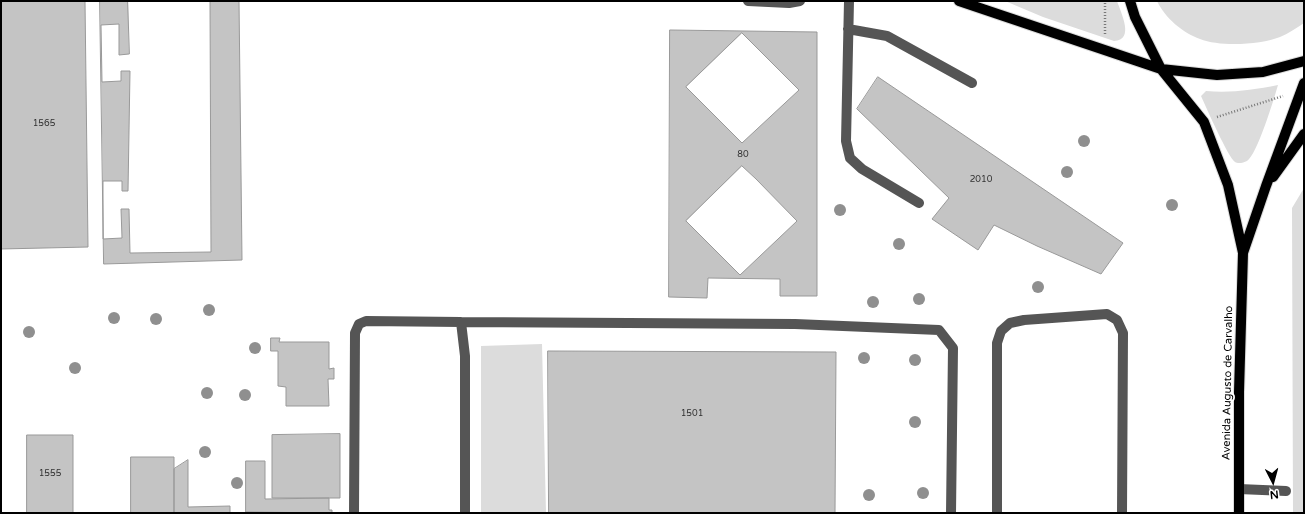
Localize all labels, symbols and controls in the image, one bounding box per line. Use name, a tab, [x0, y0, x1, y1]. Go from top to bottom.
house number: 1565	[33, 119, 55, 129]
house number: 80	[737, 150, 749, 160]
house number: 2010	[970, 175, 992, 185]
street label: Avenida Augusto de Carvalho	[1220, 306, 1236, 460]
house number: 1501	[681, 409, 703, 419]
north arrow	[1253, 462, 1293, 502]
house number: 1555	[39, 469, 61, 479]
text: N	[1269, 488, 1279, 501]

